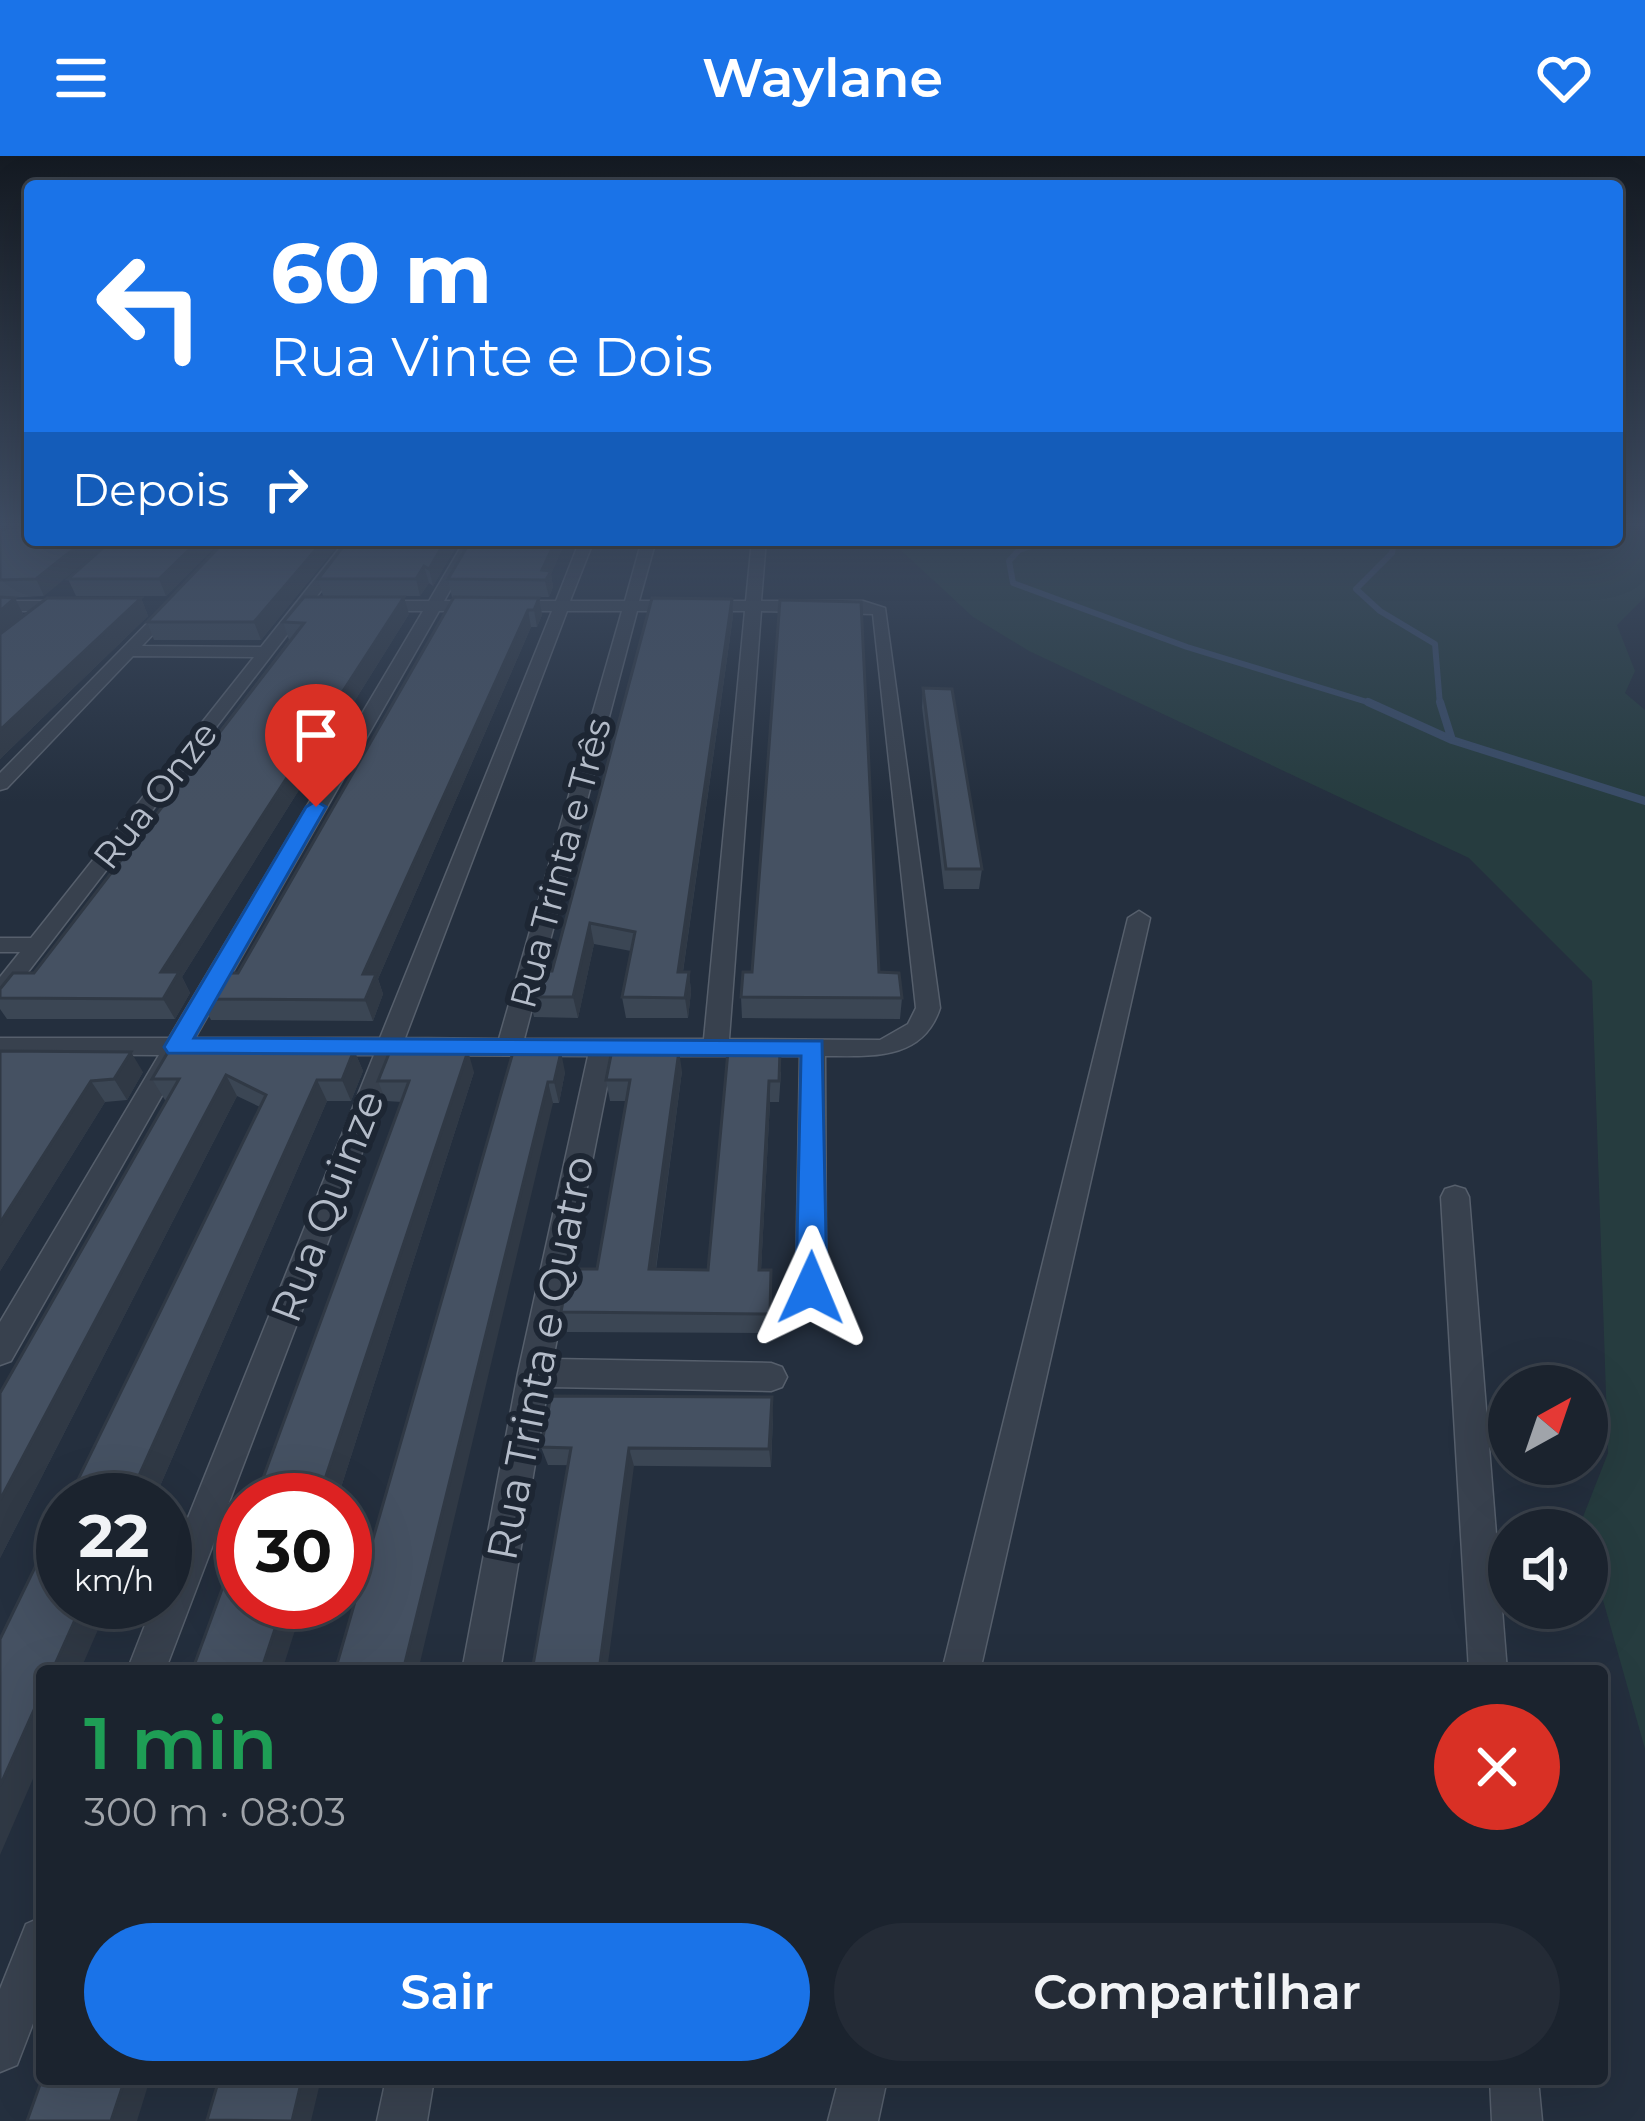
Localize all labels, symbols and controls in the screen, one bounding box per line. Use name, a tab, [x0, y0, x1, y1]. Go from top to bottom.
icon: menu	[48, 45, 114, 111]
text: Waylane	[702, 45, 943, 111]
icon: heart	[1531, 45, 1597, 111]
text: 60 m	[270, 222, 492, 324]
icon: left	[72, 228, 228, 384]
text: Rua Vinte e Dois	[270, 324, 713, 390]
icon: right	[253, 456, 319, 522]
text: Depois	[72, 462, 229, 517]
pin	[265, 684, 367, 807]
icon: arrive	[283, 702, 349, 768]
street label: Rua Onze	[84, 712, 226, 878]
street label: Rua Trinta e Três	[500, 713, 620, 1013]
street label: Rua Quinze	[259, 1083, 395, 1329]
street label: Rua Trinta e Quatro	[475, 1152, 605, 1564]
position arrow	[748, 1225, 874, 1351]
north arrow	[1488, 1365, 1608, 1485]
map controls	[1488, 1365, 1608, 1629]
speed limit sign: 30	[216, 1473, 372, 1629]
text: 22	[79, 1499, 149, 1572]
button: sound	[1488, 1509, 1608, 1629]
text: km/h	[74, 1562, 154, 1599]
text: 1 min	[84, 1699, 277, 1787]
button: close	[1434, 1704, 1560, 1830]
text: 300 m · 08:03	[84, 1788, 346, 1836]
button: Sair	[84, 1923, 810, 2061]
button: Compartilhar	[834, 1923, 1560, 2061]

